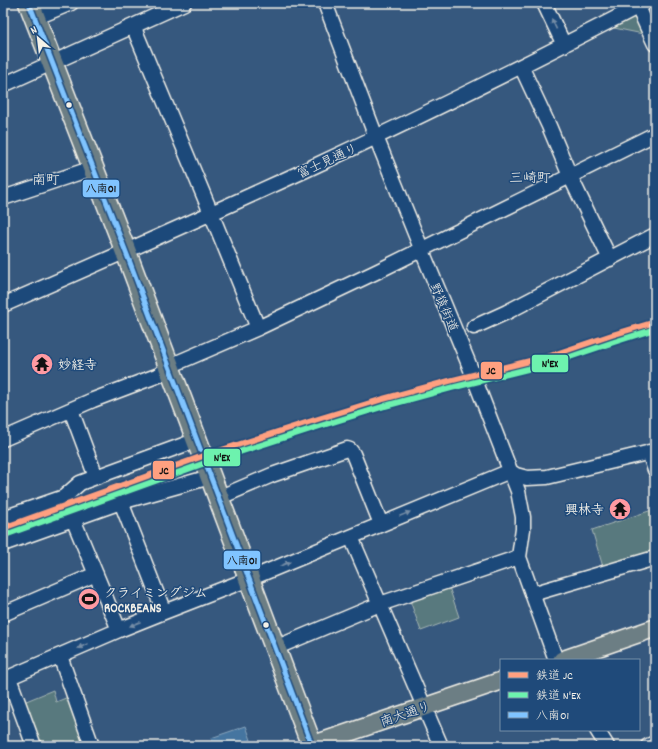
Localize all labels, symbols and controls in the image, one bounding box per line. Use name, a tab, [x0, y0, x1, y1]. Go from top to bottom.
north arrow	[18, 18, 58, 58]
one-way arrow	[551, 18, 557, 30]
text: N	[28, 22, 41, 39]
unlabelled marker	[64, 100, 74, 110]
street label: 富士見通り	[295, 140, 362, 185]
district label: 三崎町	[509, 169, 551, 189]
district label: 南町	[32, 171, 60, 191]
line badge: 八南01	[82, 179, 120, 198]
text: 八南01	[86, 182, 116, 198]
street label: 野猿街道	[424, 280, 462, 336]
temple icon: 妙経寺	[29, 351, 55, 377]
line badge: N'EX	[531, 354, 569, 373]
place label: 妙経寺	[58, 357, 97, 376]
text: N'EX	[542, 357, 558, 373]
line badge: JC	[480, 361, 503, 380]
text: JC	[486, 364, 496, 380]
line badge: N'EX	[203, 448, 241, 467]
text: N'EX	[214, 451, 230, 467]
line badge: JC	[152, 460, 175, 480]
text: JC	[159, 464, 169, 480]
temple icon: 興林寺	[607, 496, 633, 522]
place label: 興林寺	[565, 502, 604, 521]
one-way arrow	[400, 511, 412, 517]
line badge: 八南01	[223, 550, 261, 570]
text: 八南01	[227, 554, 257, 570]
one-way arrow	[280, 561, 291, 567]
place label: クライミングジム ROCKBEANS	[104, 585, 207, 619]
sports icon: クライミングジム ROCKBEANS	[76, 586, 102, 612]
unlabelled marker	[261, 620, 271, 630]
one-way arrow	[128, 621, 140, 627]
one-way arrow	[77, 643, 88, 649]
legend	[500, 659, 640, 731]
text: 鉄道 JC	[536, 668, 573, 685]
text: 鉄道 N'EX	[536, 688, 581, 705]
street label: 南大通り	[378, 698, 433, 733]
text: 八南01	[536, 708, 569, 725]

